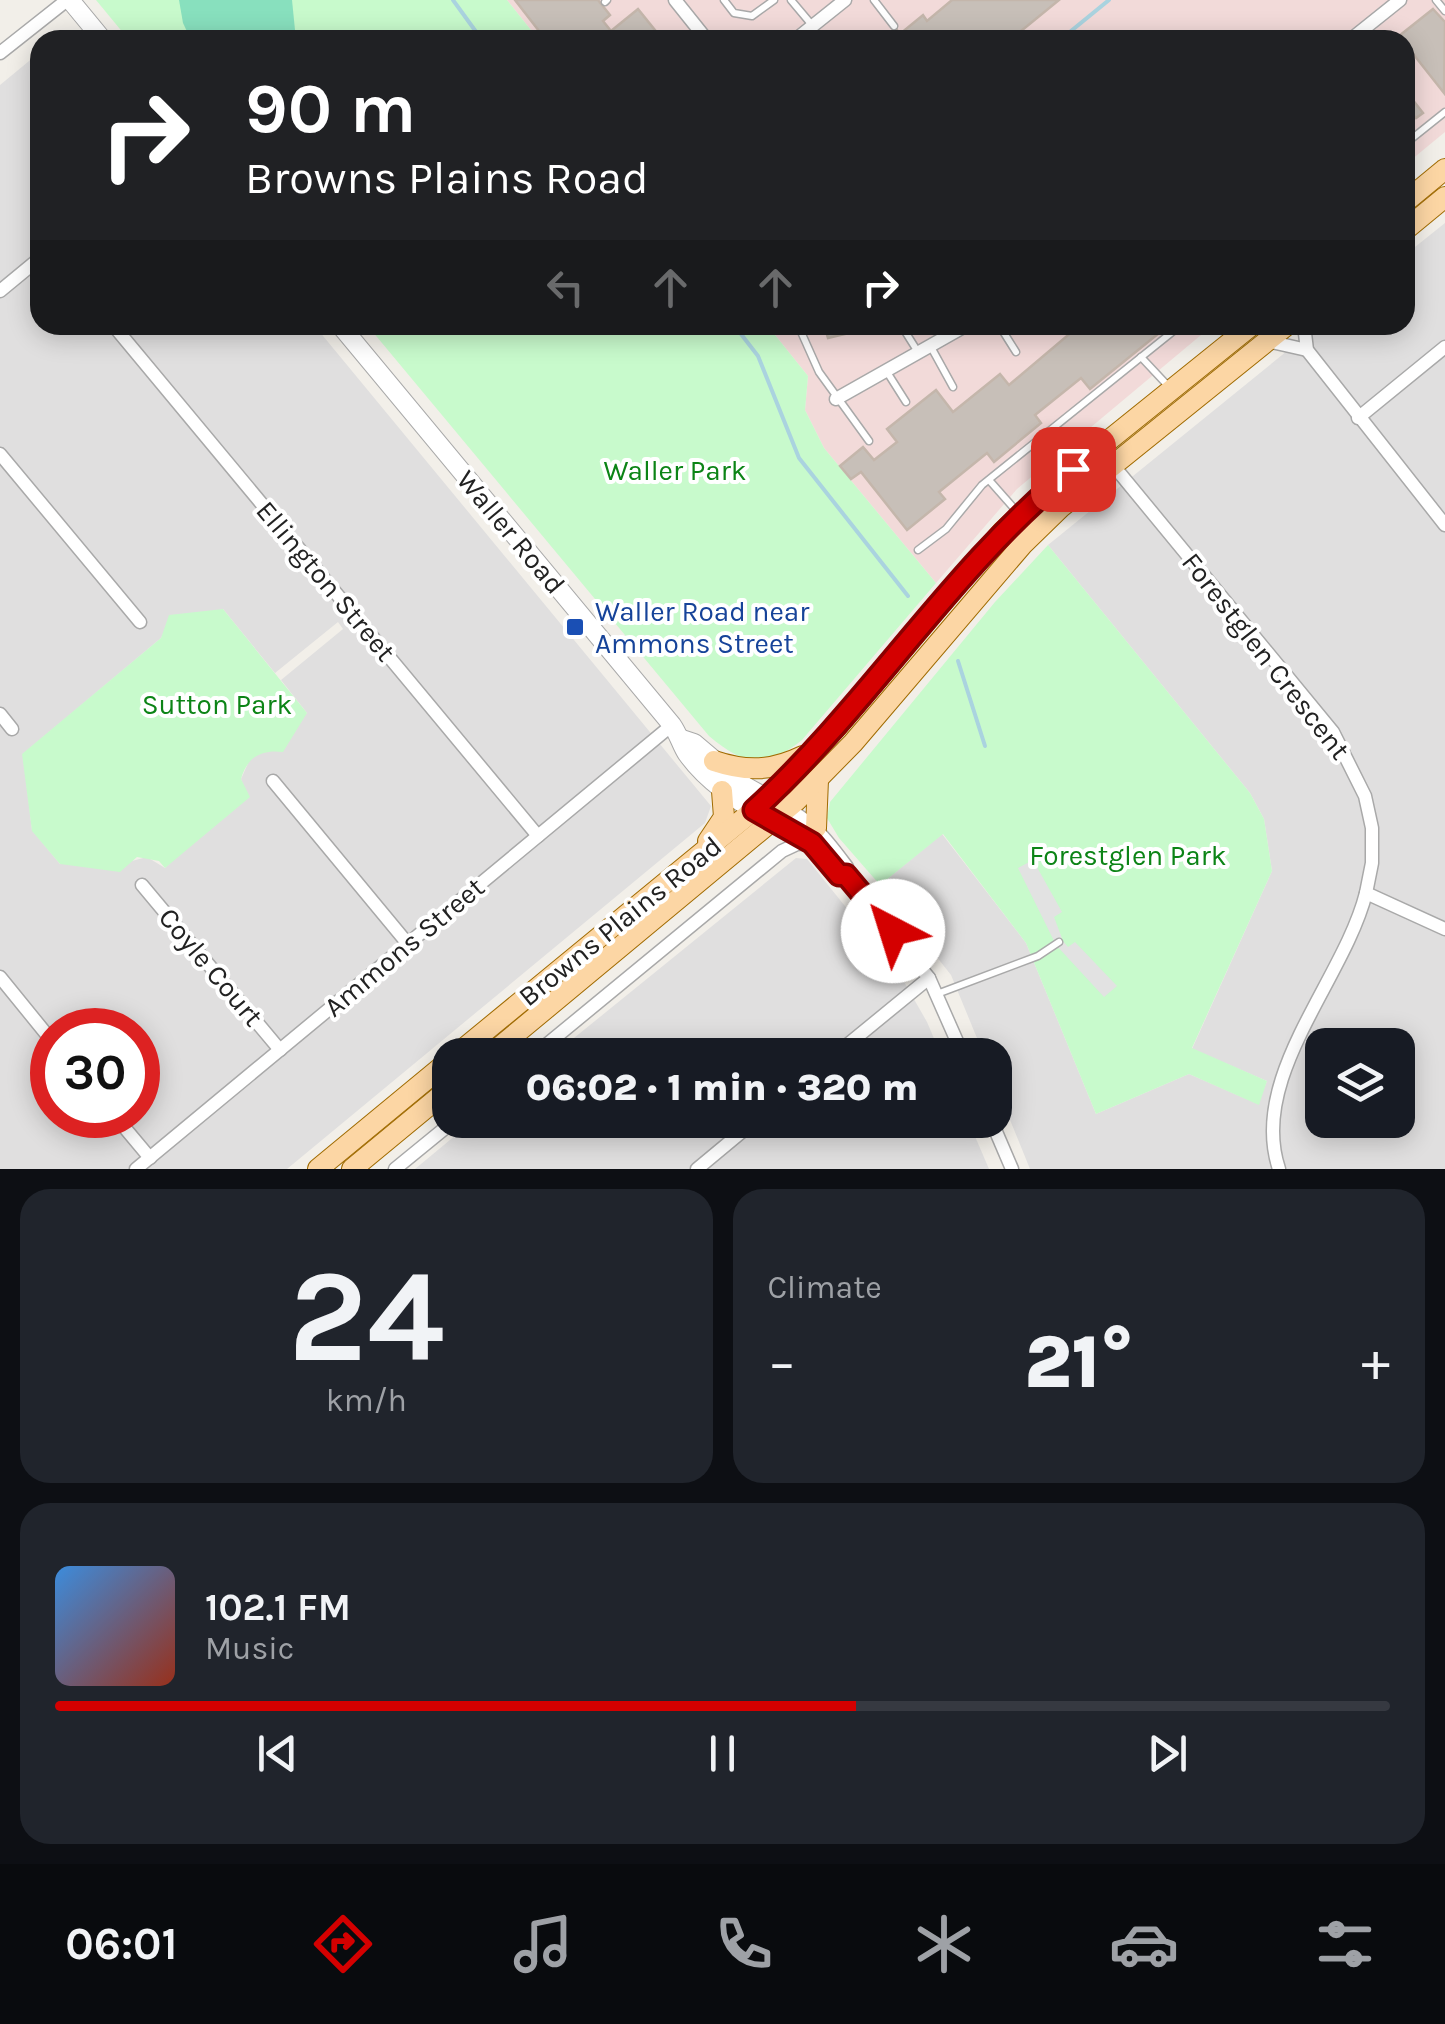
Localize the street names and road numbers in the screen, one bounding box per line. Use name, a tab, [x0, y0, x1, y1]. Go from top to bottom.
street label: Waller Road	[450, 464, 572, 600]
street label: Ellington Street	[249, 494, 403, 668]
street label: Forestglen Crescent	[1175, 546, 1357, 766]
street label: Browns Plains Road	[512, 829, 728, 1013]
street label: Ammons Street	[317, 870, 491, 1024]
street label: Coyle Court	[152, 901, 270, 1033]

